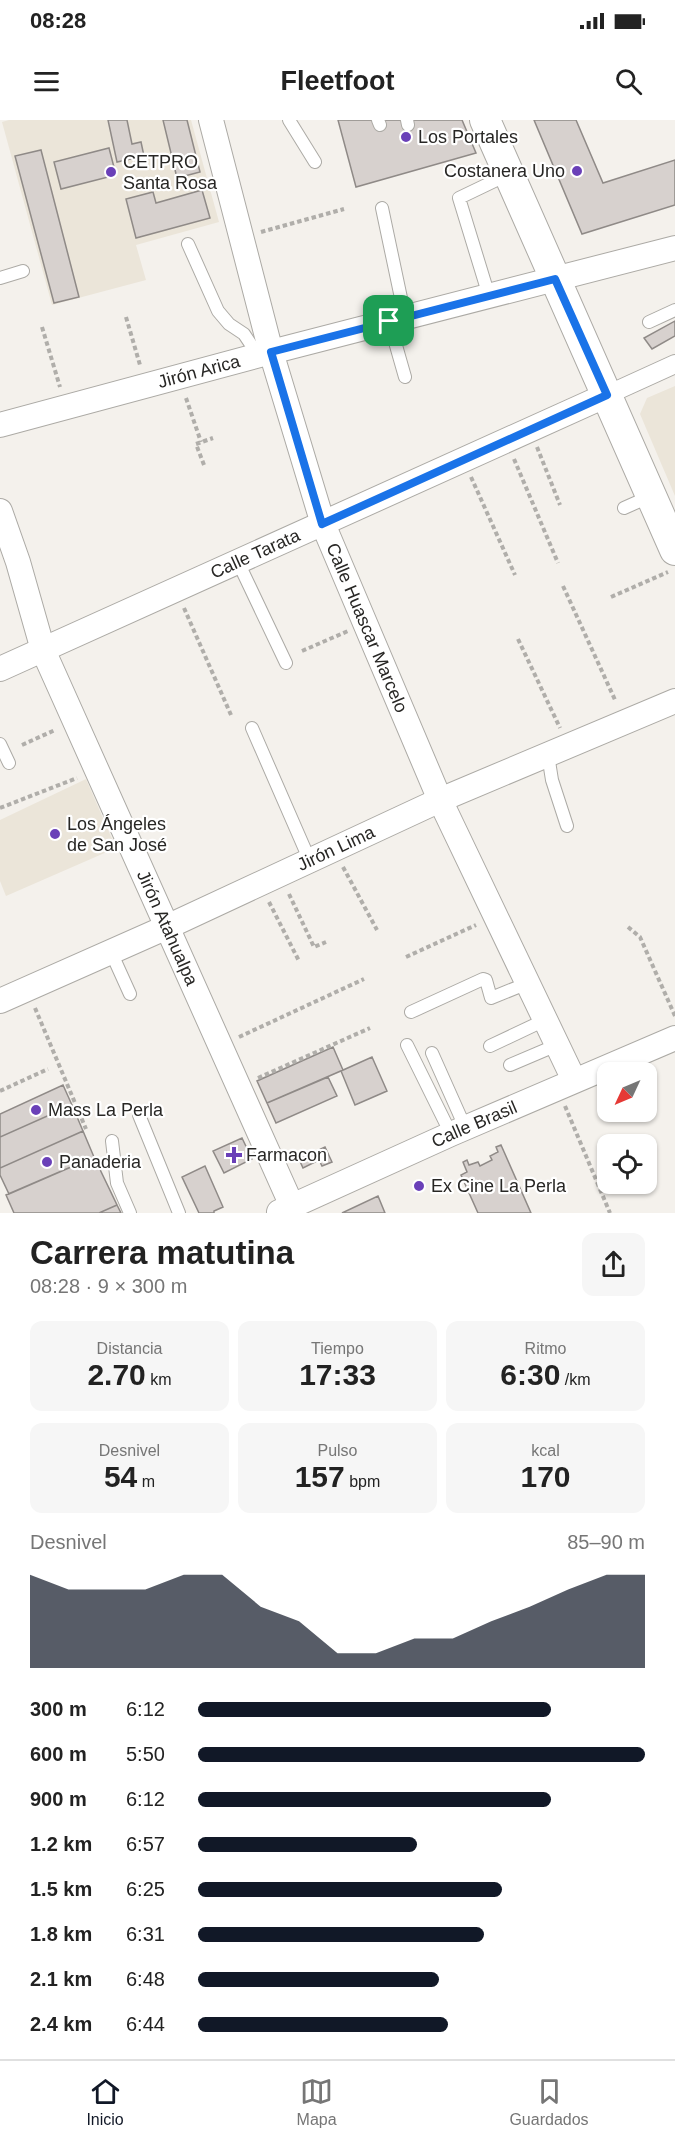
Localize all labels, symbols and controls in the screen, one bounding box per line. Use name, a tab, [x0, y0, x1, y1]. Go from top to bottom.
text: 08:28	[30, 8, 86, 33]
icon: menu	[30, 65, 63, 98]
icon: search	[612, 65, 645, 98]
text: Fleetfoot	[281, 66, 395, 96]
place label: Los Portales	[418, 127, 518, 147]
marker: Los Portales	[399, 130, 413, 144]
place label: CETPRO Santa Rosa	[123, 152, 218, 193]
place label: Costanera Uno	[444, 161, 565, 181]
marker: Costanera Uno	[570, 164, 584, 178]
marker: CETPRO Santa Rosa	[104, 165, 118, 179]
pin	[363, 295, 414, 346]
icon: arrive	[372, 304, 405, 337]
street label: Jirón Arica	[156, 351, 243, 392]
street label: Calle Tarata	[207, 525, 304, 583]
street label: Calle Huascar Marcelo	[322, 540, 412, 715]
place label: Los Ángeles de San José	[67, 814, 167, 855]
street label: Jirón Lima	[294, 821, 379, 875]
marker: Los Ángeles de San José	[48, 827, 62, 841]
street label: Jirón Atahualpa	[133, 867, 202, 989]
north arrow	[597, 1062, 657, 1122]
map controls	[597, 1062, 657, 1194]
street label: Calle Brasil	[428, 1097, 520, 1152]
place label: Mass La Perla	[48, 1100, 164, 1120]
marker: Mass La Perla	[29, 1103, 43, 1117]
button: locate	[597, 1134, 657, 1194]
place label: Farmacon	[246, 1145, 327, 1165]
marker: Farmacon	[227, 1148, 241, 1162]
place label: Panaderia	[59, 1152, 142, 1172]
marker: Panaderia	[40, 1155, 54, 1169]
place label: Ex Cine La Perla	[431, 1176, 567, 1196]
marker: Ex Cine La Perla	[412, 1179, 426, 1193]
button: share	[582, 1233, 645, 1296]
text: Carrera matutina	[30, 1234, 294, 1271]
text: 08:28 · 9 × 300 m	[30, 1275, 187, 1297]
text: Distancia	[97, 1340, 162, 1357]
text: Tiempo	[311, 1340, 364, 1357]
text: Ritmo	[525, 1340, 566, 1357]
text: 2.70	[87, 1358, 146, 1391]
text: 17:33	[299, 1358, 376, 1391]
text: 6:30	[500, 1358, 560, 1391]
text: km	[146, 1371, 172, 1388]
text: /km	[560, 1371, 591, 1388]
text: Desnivel	[99, 1442, 160, 1459]
text: Pulso	[317, 1442, 358, 1459]
text: kcal	[531, 1442, 560, 1459]
text: 54	[104, 1460, 137, 1493]
text: 157	[295, 1460, 345, 1493]
text: 170	[520, 1460, 571, 1493]
text: m	[137, 1473, 155, 1490]
text: bpm	[345, 1473, 380, 1490]
text: Desnivel	[30, 1531, 107, 1553]
text: 85–90 m	[567, 1531, 645, 1553]
text: 300 m	[30, 1698, 87, 1720]
text: 6:12	[126, 1698, 165, 1720]
text: 600 m	[30, 1743, 87, 1765]
text: 5:50	[126, 1743, 165, 1765]
text: 900 m	[30, 1788, 87, 1810]
text: 6:12	[126, 1788, 165, 1810]
text: 1.2 km	[30, 1833, 92, 1855]
text: 6:57	[126, 1833, 165, 1855]
text: 1.5 km	[30, 1878, 92, 1900]
text: 6:25	[126, 1878, 165, 1900]
text: 1.8 km	[30, 1923, 92, 1945]
text: 6:31	[126, 1923, 165, 1945]
text: 2.1 km	[30, 1968, 92, 1990]
text: 6:48	[126, 1968, 165, 1990]
text: 2.4 km	[30, 2013, 92, 2035]
text: 6:44	[126, 2013, 165, 2035]
tab: Inicio	[86, 2075, 124, 2129]
tab: Mapa	[297, 2075, 337, 2129]
tab: Guardados	[509, 2075, 589, 2129]

